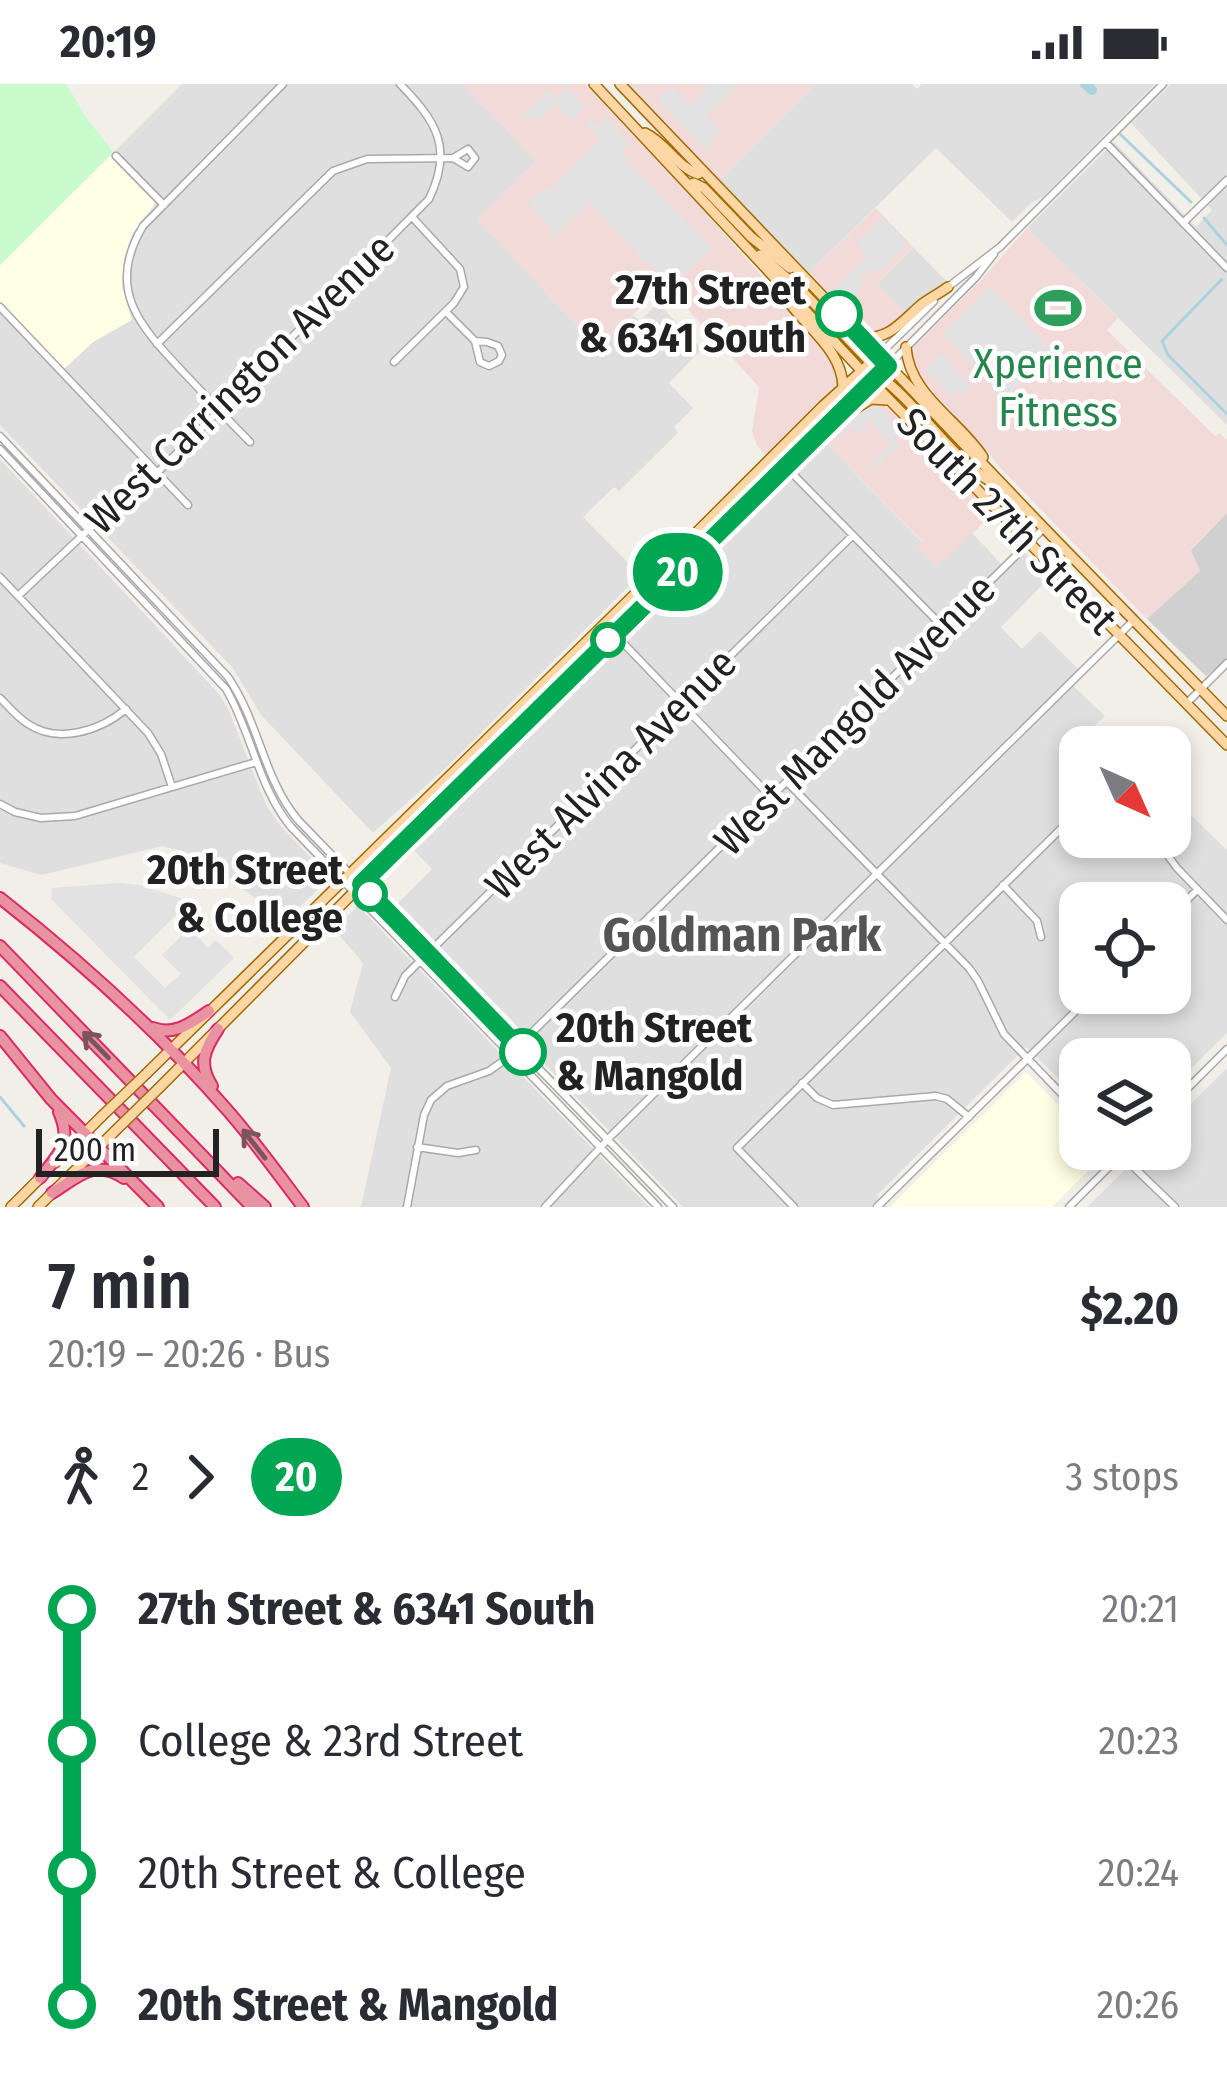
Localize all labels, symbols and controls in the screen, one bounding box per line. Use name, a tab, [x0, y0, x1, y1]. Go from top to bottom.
text: 20:19	[60, 15, 156, 69]
street label: West Carrington Avenue	[75, 224, 405, 544]
place label: 27th Street & 6341 South	[579, 265, 807, 363]
sports icon: Xperience Fitness	[1033, 283, 1083, 333]
marker: 27th Street & 6341 South	[817, 292, 861, 336]
place label: Xperience Fitness	[973, 339, 1143, 437]
street label: South 27th Street	[887, 398, 1128, 645]
line badge: 20	[624, 533, 732, 611]
text: 20	[657, 547, 699, 597]
street label: West Mangold Avenue	[704, 564, 1006, 866]
unlabelled marker	[592, 624, 624, 656]
street label: West Alvina Avenue	[475, 638, 747, 910]
north arrow	[1059, 726, 1191, 858]
map controls	[1059, 726, 1191, 1170]
place label: 20th Street & College	[146, 845, 344, 943]
marker: 20th Street & College	[354, 878, 386, 910]
button: locate	[1059, 882, 1191, 1014]
district label: Goldman Park	[603, 906, 882, 964]
place label: 20th Street & Mangold	[555, 1003, 753, 1101]
marker: 20th Street & Mangold	[501, 1030, 545, 1074]
one-way arrow	[82, 1031, 110, 1060]
button: layers	[1059, 1038, 1191, 1170]
scale bar	[36, 1123, 219, 1176]
one-way arrow	[241, 1128, 268, 1160]
text: 200 m	[54, 1130, 136, 1170]
text: 7 min	[48, 1246, 192, 1325]
text: $2.20	[1080, 1282, 1179, 1336]
text: 20:19 – 20:26 · Bus	[48, 1331, 330, 1377]
icon: walk	[48, 1444, 114, 1510]
icon: forward	[167, 1444, 233, 1510]
text: 20	[275, 1452, 318, 1502]
text: 2	[132, 1454, 149, 1500]
text: 3 stops	[1066, 1454, 1179, 1500]
text: 27th Street & 6341 South	[138, 1582, 595, 1636]
text: 20:21	[1102, 1586, 1179, 1632]
text: College & 23rd Street	[138, 1714, 523, 1768]
text: 20:23	[1099, 1718, 1179, 1764]
text: 20th Street & College	[138, 1846, 526, 1900]
text: 20:24	[1098, 1850, 1179, 1896]
text: 20th Street & Mangold	[138, 1978, 558, 2032]
text: 20:26	[1097, 1982, 1179, 2028]

